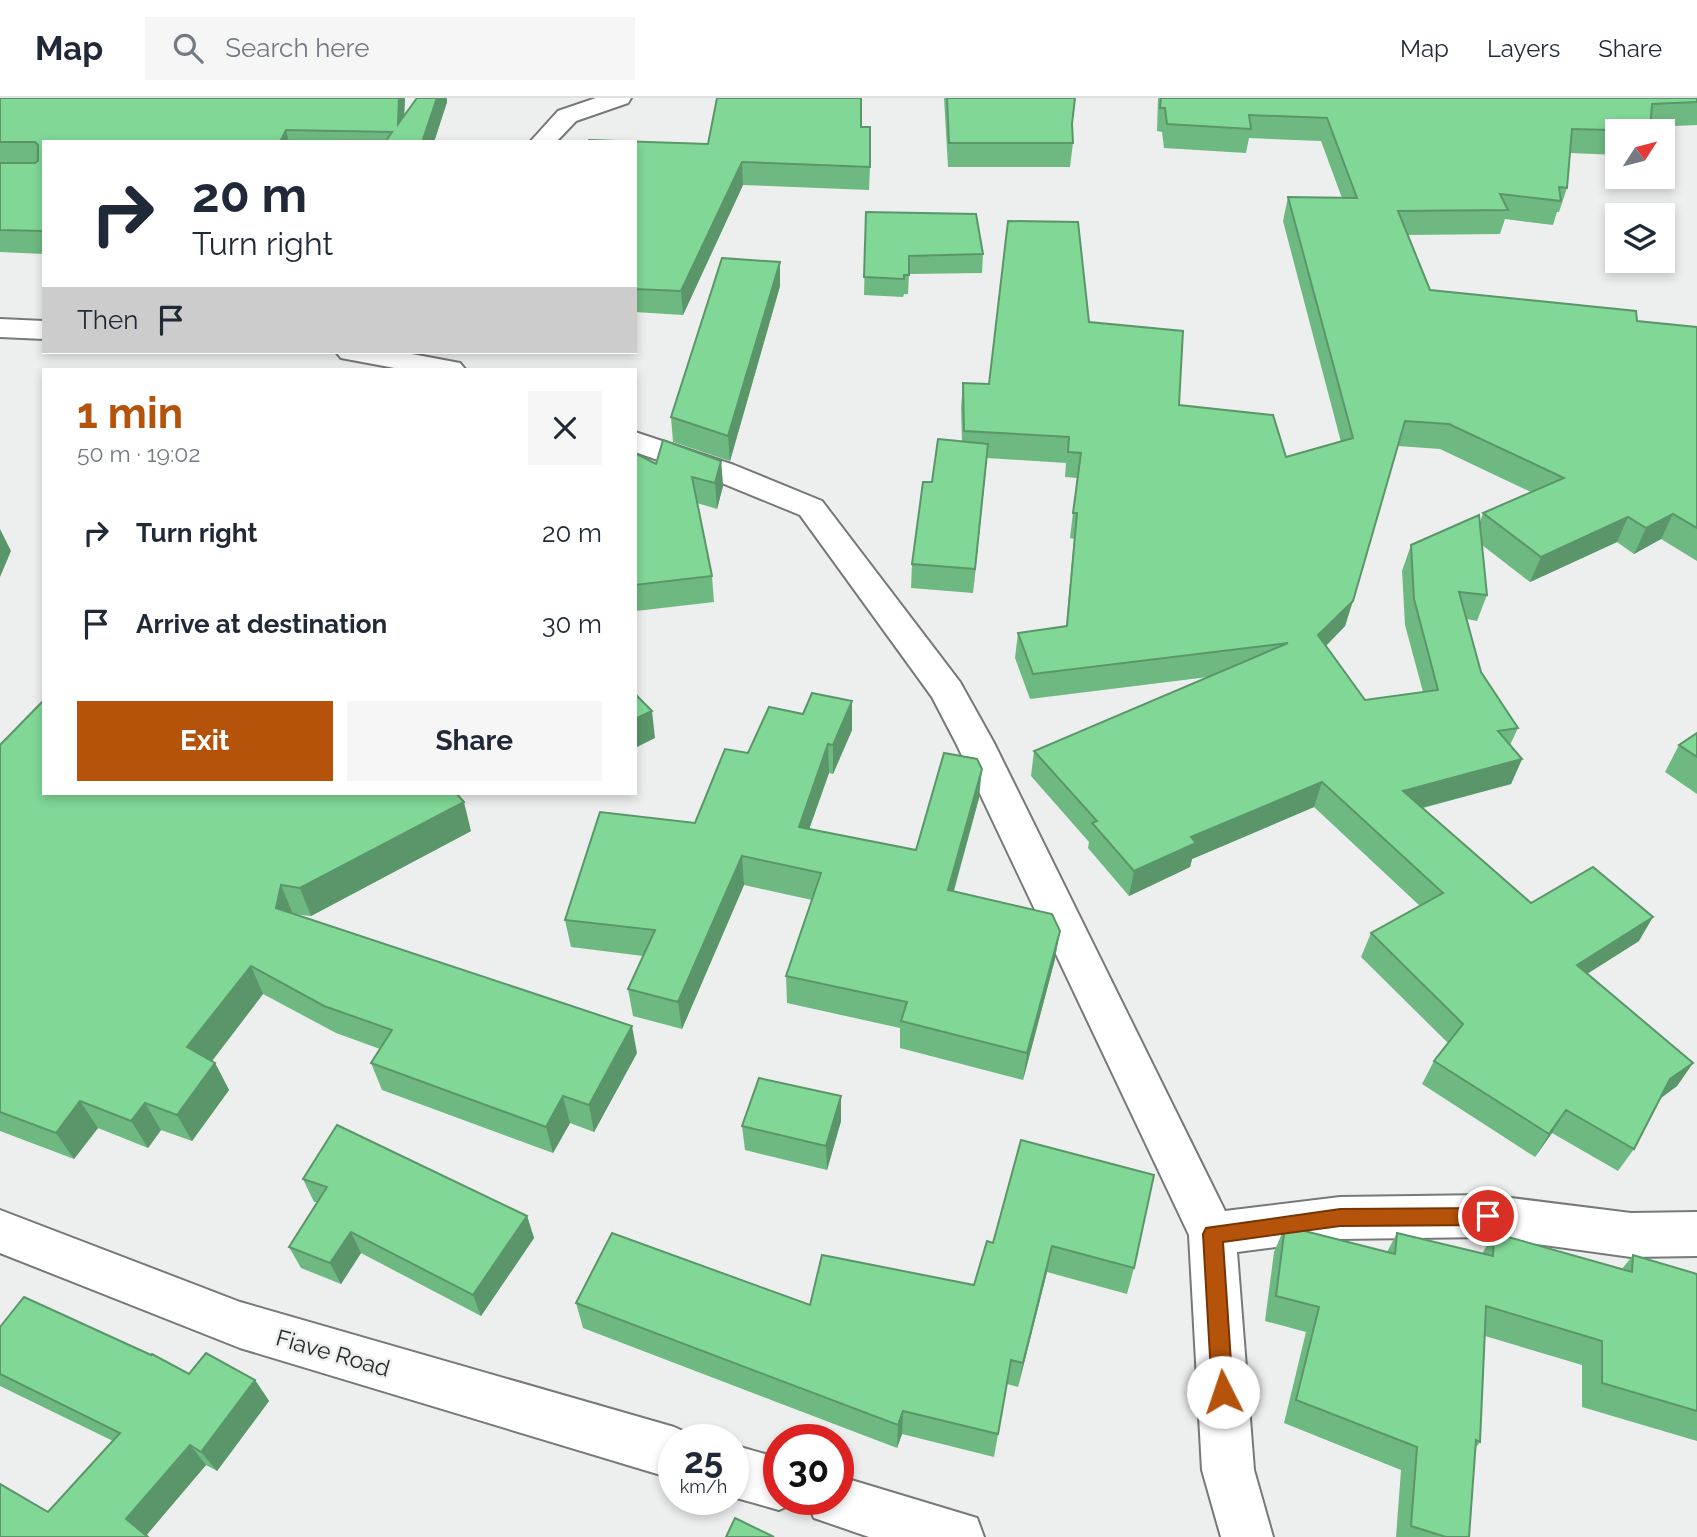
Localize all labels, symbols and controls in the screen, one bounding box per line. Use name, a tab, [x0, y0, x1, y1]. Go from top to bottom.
search box	[145, 17, 635, 80]
text: Map	[35, 29, 103, 68]
icon: search	[169, 29, 207, 67]
text: Search here	[225, 33, 370, 63]
text: Map	[1400, 34, 1449, 63]
text: Layers	[1487, 34, 1560, 63]
text: Share	[1598, 34, 1662, 63]
north arrow	[1605, 119, 1675, 189]
map controls	[1605, 119, 1675, 273]
text: 20 m	[192, 166, 307, 223]
icon: right	[77, 168, 168, 259]
button: layers	[1605, 203, 1675, 273]
text: Turn right	[192, 225, 333, 262]
icon: arrive	[152, 301, 190, 339]
text: Then	[77, 305, 138, 335]
text: 1 min	[77, 389, 183, 438]
button: close	[528, 391, 602, 465]
text: 50 m · 19:02	[77, 440, 200, 467]
icon: right	[77, 514, 115, 552]
text: Turn right	[136, 518, 257, 548]
text: 20 m	[542, 518, 602, 548]
icon: arrive	[77, 605, 115, 643]
text: Arrive at destination	[136, 609, 387, 639]
text: 30 m	[542, 609, 602, 639]
button: Exit	[77, 701, 333, 781]
button: Share	[347, 701, 602, 781]
pin	[1458, 1186, 1518, 1246]
icon: arrive	[1469, 1197, 1507, 1235]
street label: Fiave Road	[273, 1323, 393, 1382]
position arrow	[1186, 1355, 1260, 1429]
speed limit sign: 30	[763, 1424, 854, 1515]
text: 25	[684, 1440, 723, 1481]
text: km/h	[680, 1476, 727, 1497]

